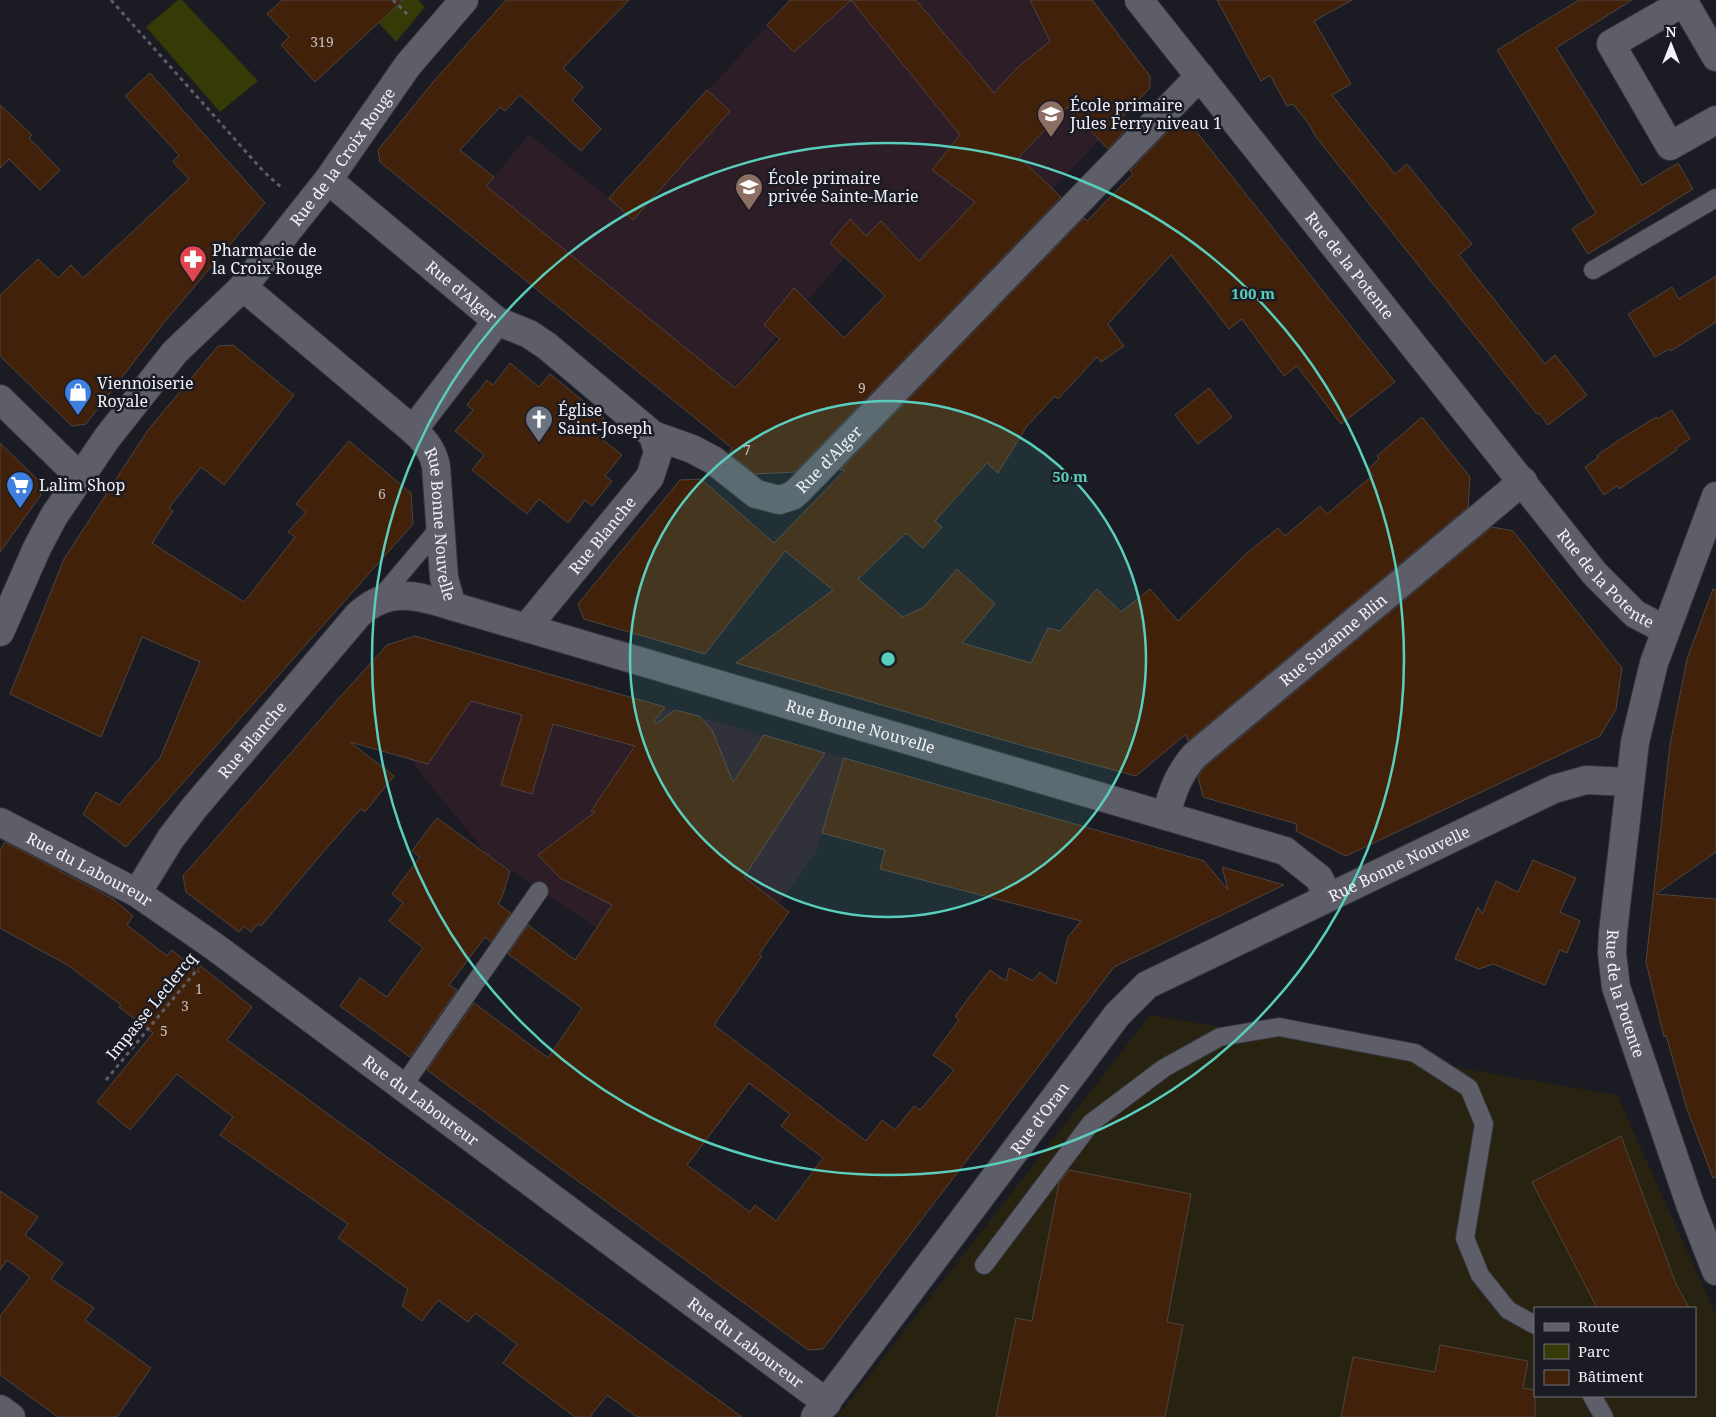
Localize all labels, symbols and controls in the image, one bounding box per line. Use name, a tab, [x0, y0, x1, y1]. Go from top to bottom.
north arrow	[1646, 20, 1696, 70]
text: N	[1665, 22, 1677, 41]
house number: 319	[310, 32, 334, 51]
street label: Rue de la Croix Rouge	[285, 83, 400, 231]
place label: École primaire Jules Ferry niveau 1	[1069, 94, 1222, 134]
school or university icon: École primaire Jules Ferry niveau 1	[1036, 99, 1066, 138]
place label: École primaire privée Sainte-Marie	[768, 167, 919, 207]
school or university icon: École primaire privée Sainte-Marie	[734, 172, 764, 211]
street label: Rue de la Potente	[1300, 207, 1399, 324]
place label: Pharmacie de la Croix Rouge	[212, 239, 322, 279]
pharmacy icon: Pharmacie de la Croix Rouge	[178, 244, 208, 283]
street label: Rue d'Alger	[421, 255, 502, 328]
text: 100 m	[1231, 283, 1275, 303]
place label: Viennoiserie Royale	[97, 372, 193, 412]
shop icon: Viennoiserie Royale	[63, 377, 93, 416]
house number: 9	[858, 378, 866, 397]
place label: Église Saint-Joseph	[558, 399, 652, 439]
church icon: Église Saint-Joseph	[524, 404, 554, 443]
street label: Rue d'Alger	[791, 420, 867, 498]
house number: 7	[743, 440, 751, 459]
street label: Rue Bonne Nouvelle	[420, 444, 461, 603]
text: 50 m	[1052, 466, 1088, 486]
supermarket icon: Lalim Shop	[5, 470, 35, 509]
place label: Lalim Shop	[39, 474, 125, 496]
house number: 6	[378, 484, 386, 503]
street label: Rue Blanche	[564, 492, 641, 579]
street label: Rue de la Potente	[1552, 524, 1658, 633]
street label: Rue Suzanne Blin	[1275, 588, 1391, 691]
centre of rings	[879, 650, 897, 668]
street label: Rue Bonne Nouvelle	[783, 694, 938, 759]
street label: Rue Blanche	[213, 697, 291, 783]
street label: Rue Bonne Nouvelle	[1325, 820, 1473, 907]
street label: Rue du Laboureur	[23, 827, 157, 912]
street label: Rue de la Potente	[1601, 929, 1650, 1061]
street label: Impasse Leclercq	[101, 948, 201, 1064]
house number: 1	[195, 979, 203, 998]
house number: 3	[181, 996, 189, 1015]
house number: 5	[160, 1021, 168, 1040]
street label: Rue du Laboureur	[358, 1050, 484, 1151]
street label: Rue d'Oran	[1005, 1077, 1074, 1159]
street label: Rue du Laboureur	[683, 1292, 809, 1393]
legend	[1534, 1307, 1696, 1397]
text: Route	[1578, 1316, 1619, 1336]
text: Parc	[1578, 1341, 1610, 1361]
text: Bâtiment	[1578, 1366, 1644, 1386]

